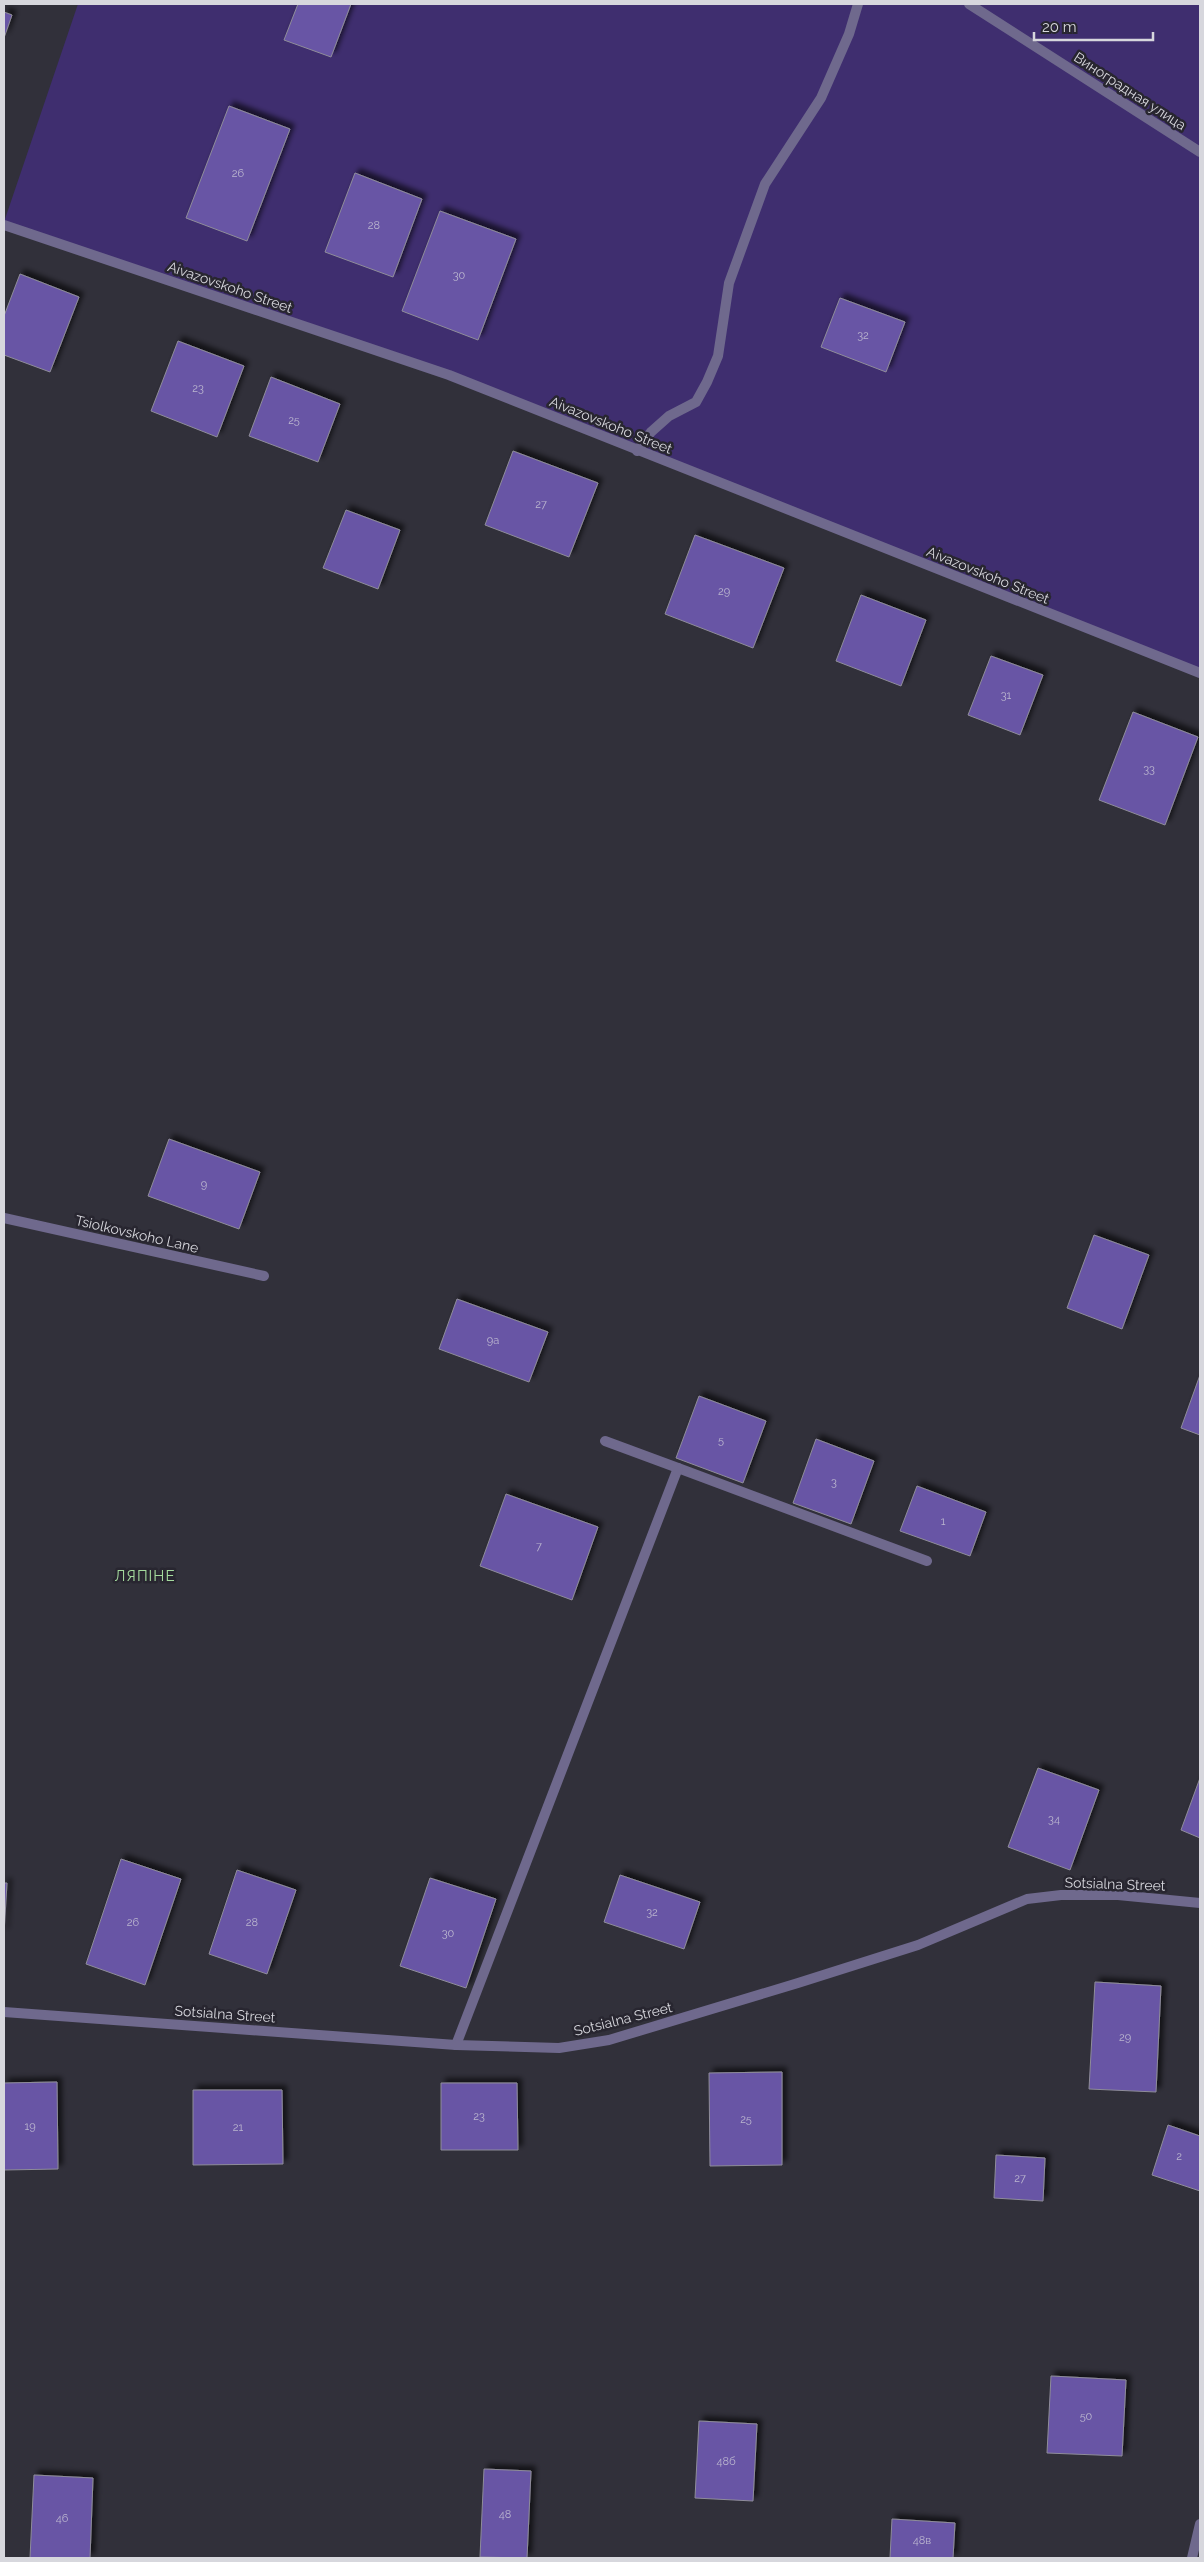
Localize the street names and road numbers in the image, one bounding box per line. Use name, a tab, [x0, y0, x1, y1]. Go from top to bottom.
street label: Виноградная улица	[1071, 49, 1189, 133]
street label: Aivazovskoho Street	[166, 258, 295, 316]
street label: Aivazovskoho Street	[547, 393, 675, 457]
street label: Aivazovskoho Street	[924, 543, 1052, 607]
street label: Tsiolkovskoho Lane	[74, 1212, 200, 1256]
street label: Sotsialna Street	[1064, 1874, 1166, 1894]
street label: Sotsialna Street	[572, 1999, 674, 2039]
street label: Sotsialna Street	[174, 2003, 276, 2026]

